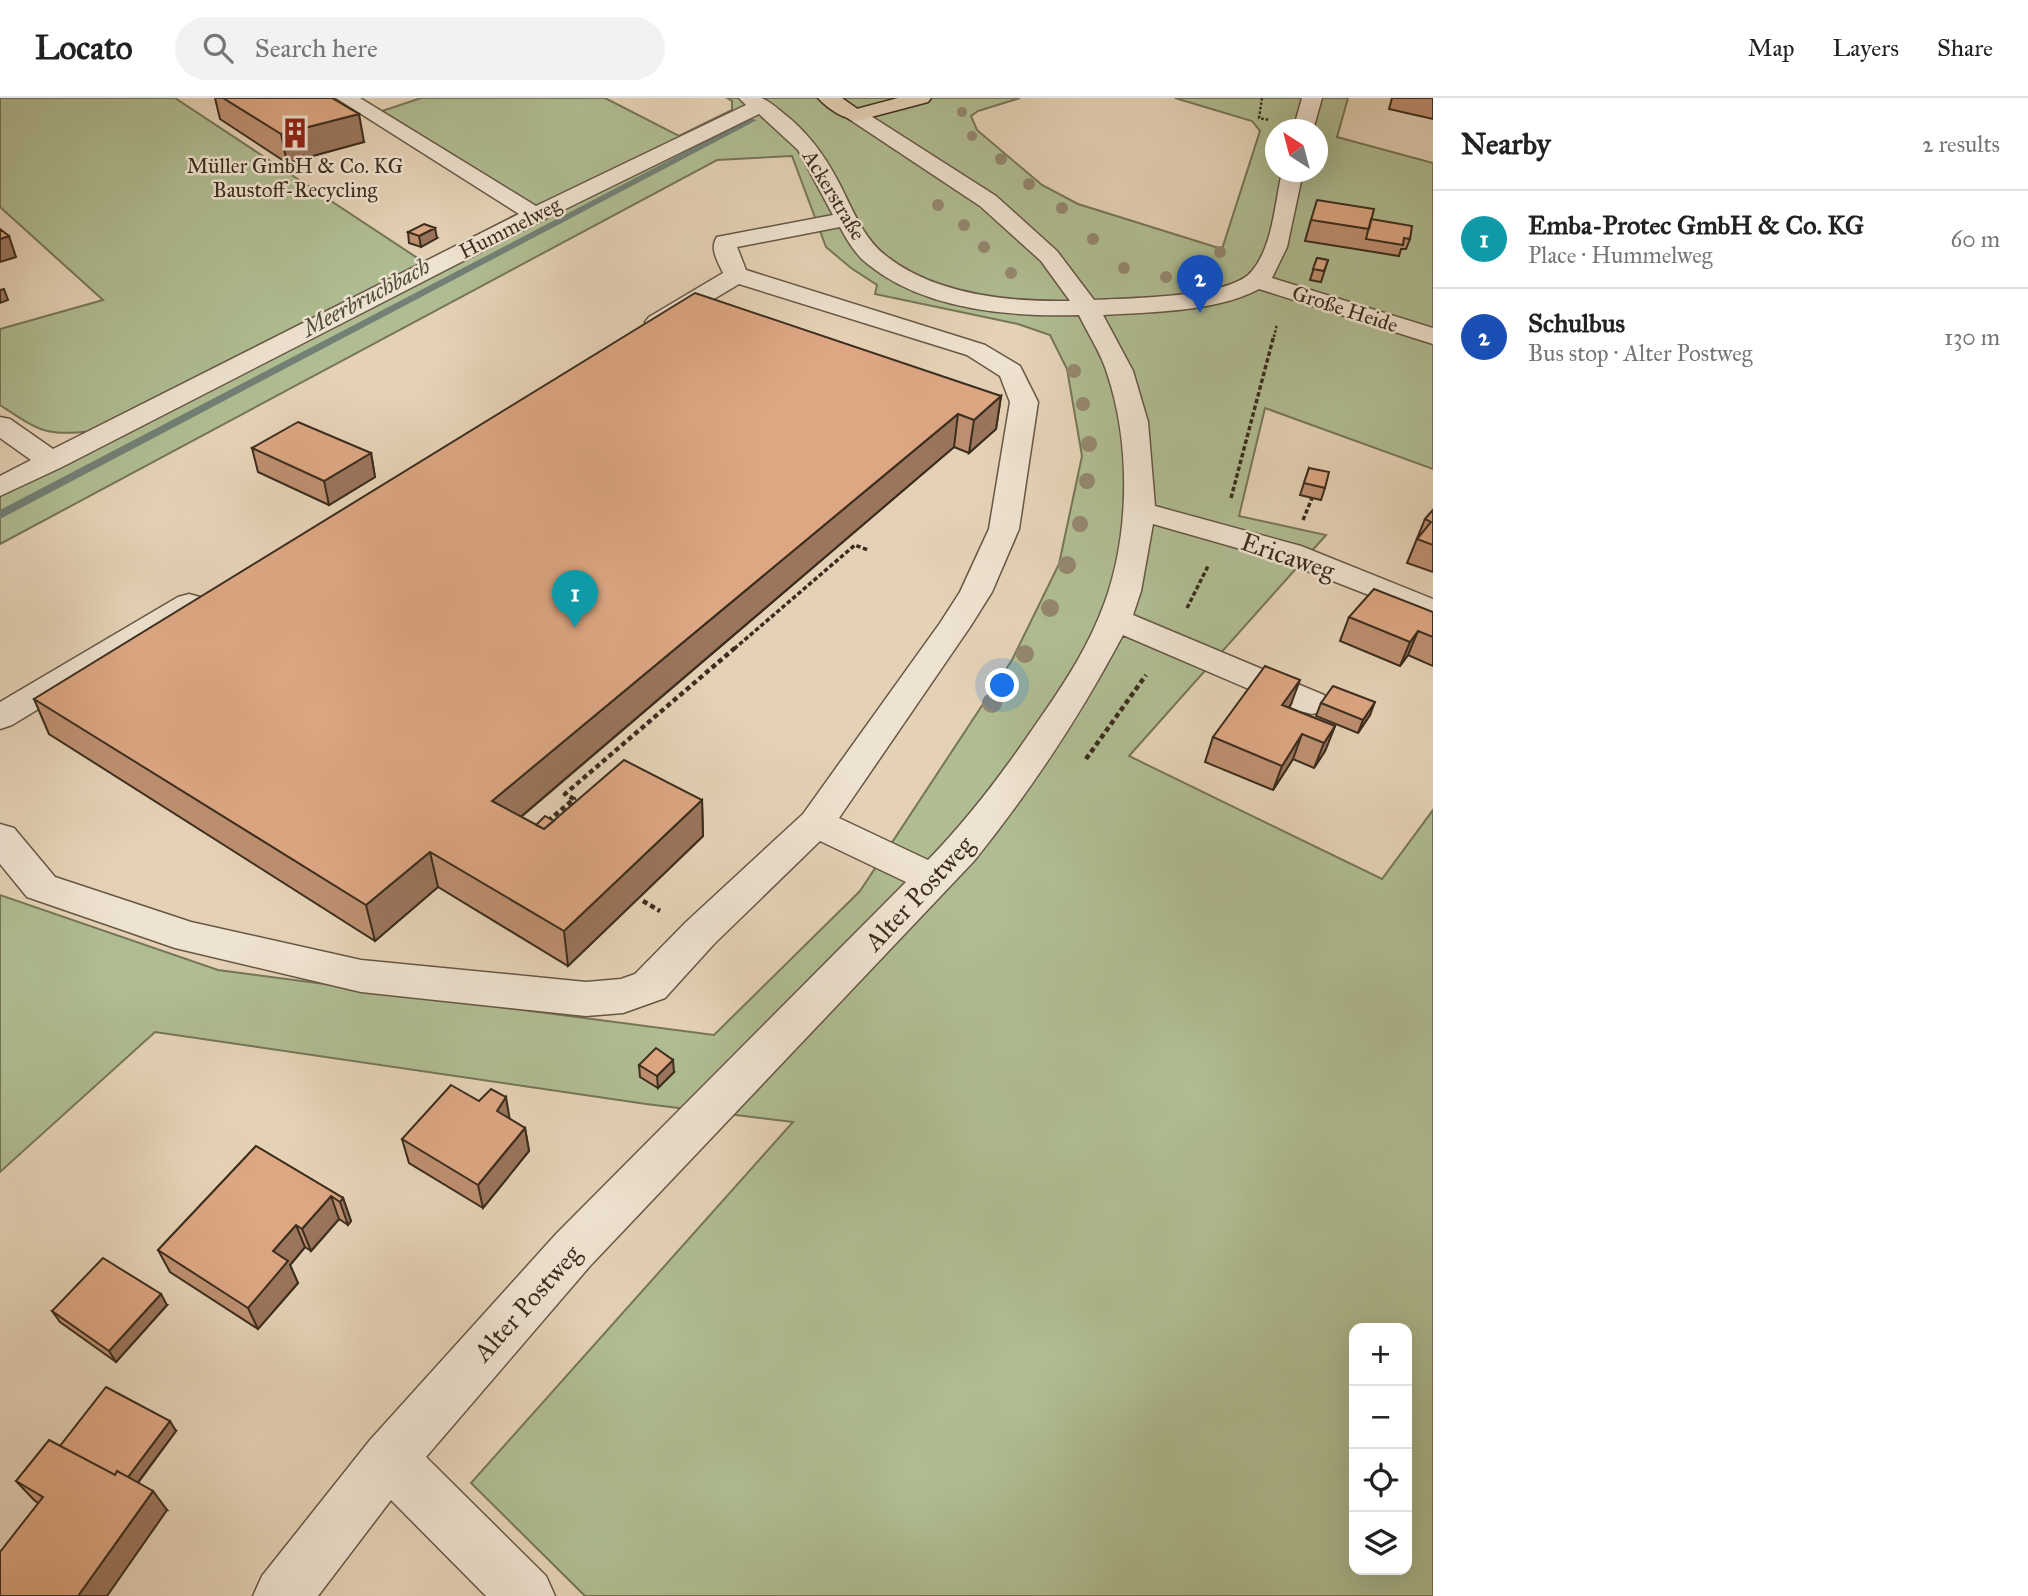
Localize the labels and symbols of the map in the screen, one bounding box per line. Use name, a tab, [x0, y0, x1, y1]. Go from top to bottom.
building icon: Müller GmbH & Co. KG Baustoff-Recycling	[278, 116, 312, 150]
north arrow	[1265, 119, 1328, 182]
street label: Ackerstraße	[796, 144, 871, 245]
place label: Müller GmbH & Co. KG Baustoff-Recycling	[187, 153, 403, 203]
street label: Hummelweg	[455, 191, 565, 265]
water label: Meerbruchbach	[296, 252, 435, 343]
pin: 2	[1177, 255, 1223, 313]
street label: Große Heide	[1289, 280, 1401, 338]
street label: Ericaweg	[1237, 525, 1340, 587]
pin: 1	[552, 570, 598, 628]
your location	[985, 668, 1019, 702]
street label: Alter Postweg	[857, 828, 981, 958]
street label: Alter Postweg	[466, 1237, 588, 1369]

